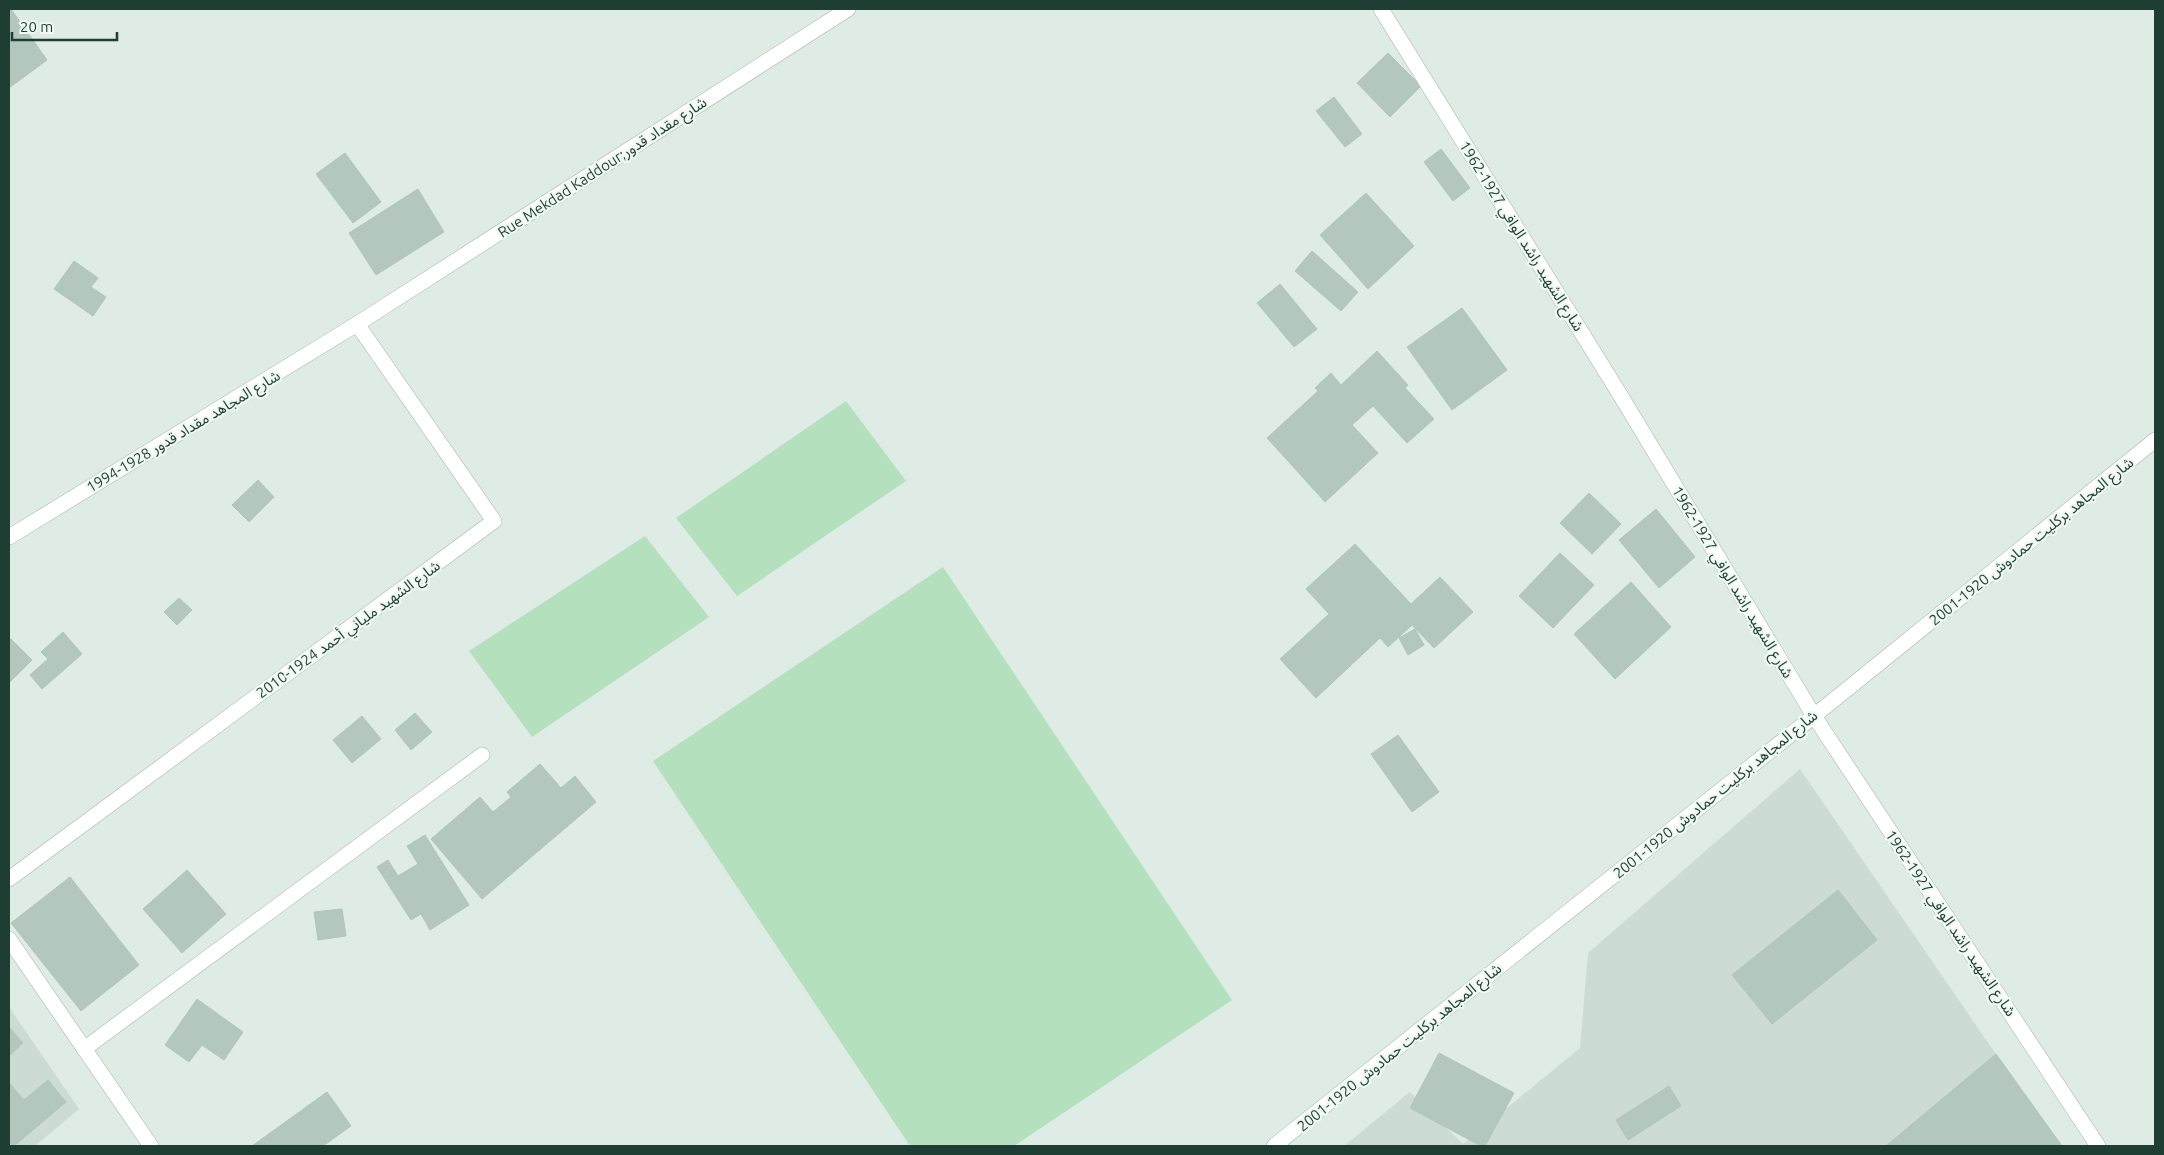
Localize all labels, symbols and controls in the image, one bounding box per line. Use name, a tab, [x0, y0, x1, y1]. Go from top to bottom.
scale bar	[12, 10, 118, 42]
text: 20 m	[20, 18, 53, 35]
street label: Rue Mekdad Kaddour;شارع مقداد قدور	[495, 93, 712, 244]
street label: شارع الشهيد راشد الوافي 1927-1962	[1453, 138, 1588, 336]
street label: شارع المجاهد مقداد قدور 1928-1994	[83, 366, 285, 499]
street label: شارع المجاهد بركليت حمادوش 1920-2001	[1926, 453, 2139, 632]
street label: شارع الشهيد راشد الوافي 1927-1962	[1665, 483, 1797, 683]
street label: شارع الشهيد ملياني أحمد 1924-2010	[253, 556, 446, 705]
street label: شارع المجاهد بركليت حمادوش 1920-2001	[1610, 706, 1823, 885]
street label: شارع الشهيد راشد الوافي 1927-1962	[1879, 827, 2020, 1022]
street label: شارع المجاهد بركليت حمادوش 1920-2001	[1294, 959, 1507, 1138]

